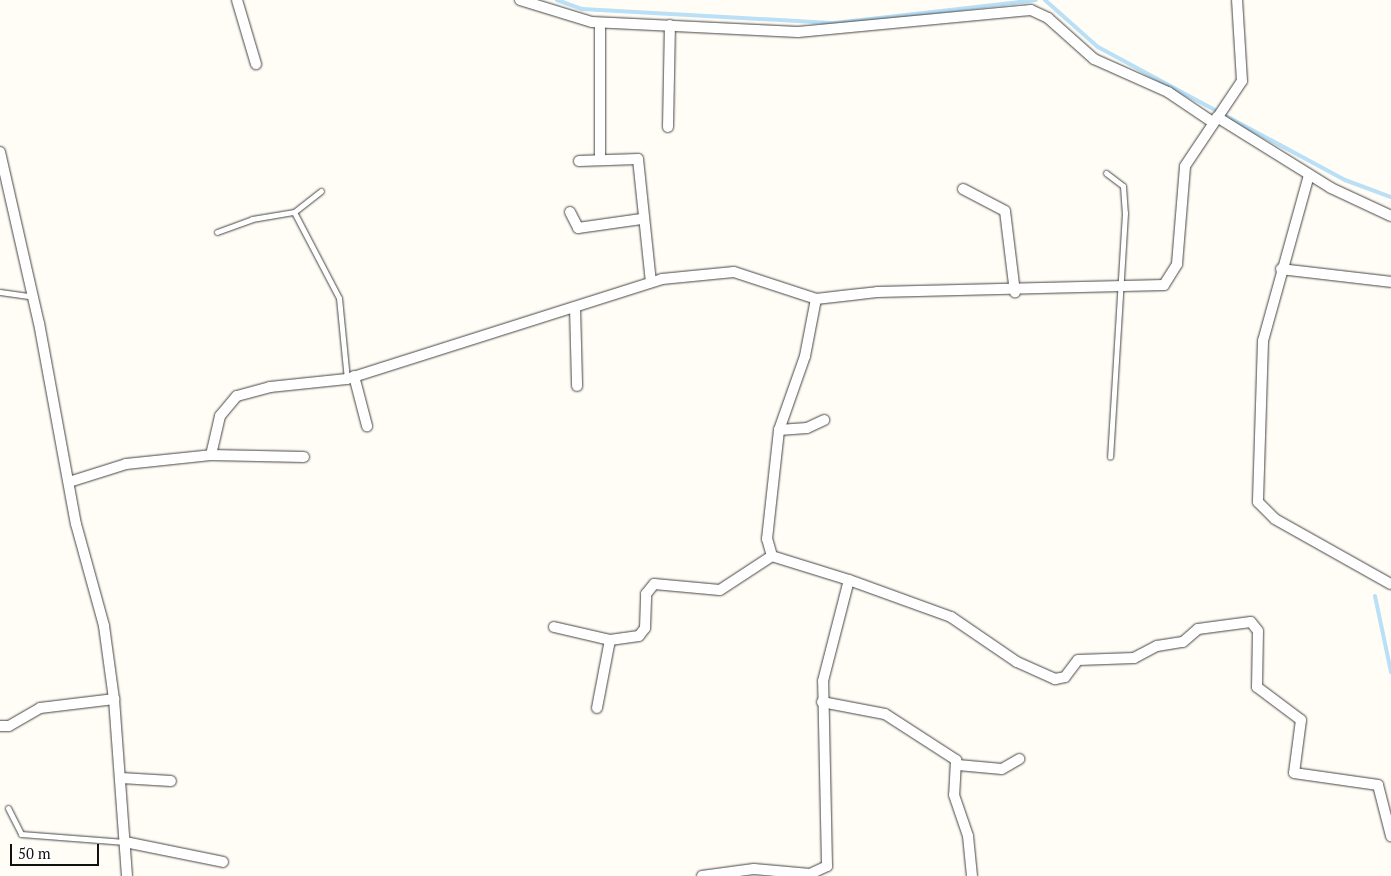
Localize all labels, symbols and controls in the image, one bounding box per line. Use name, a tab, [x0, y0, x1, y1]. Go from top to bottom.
scale bar	[12, 834, 101, 866]
text: 50 m	[18, 843, 51, 863]

